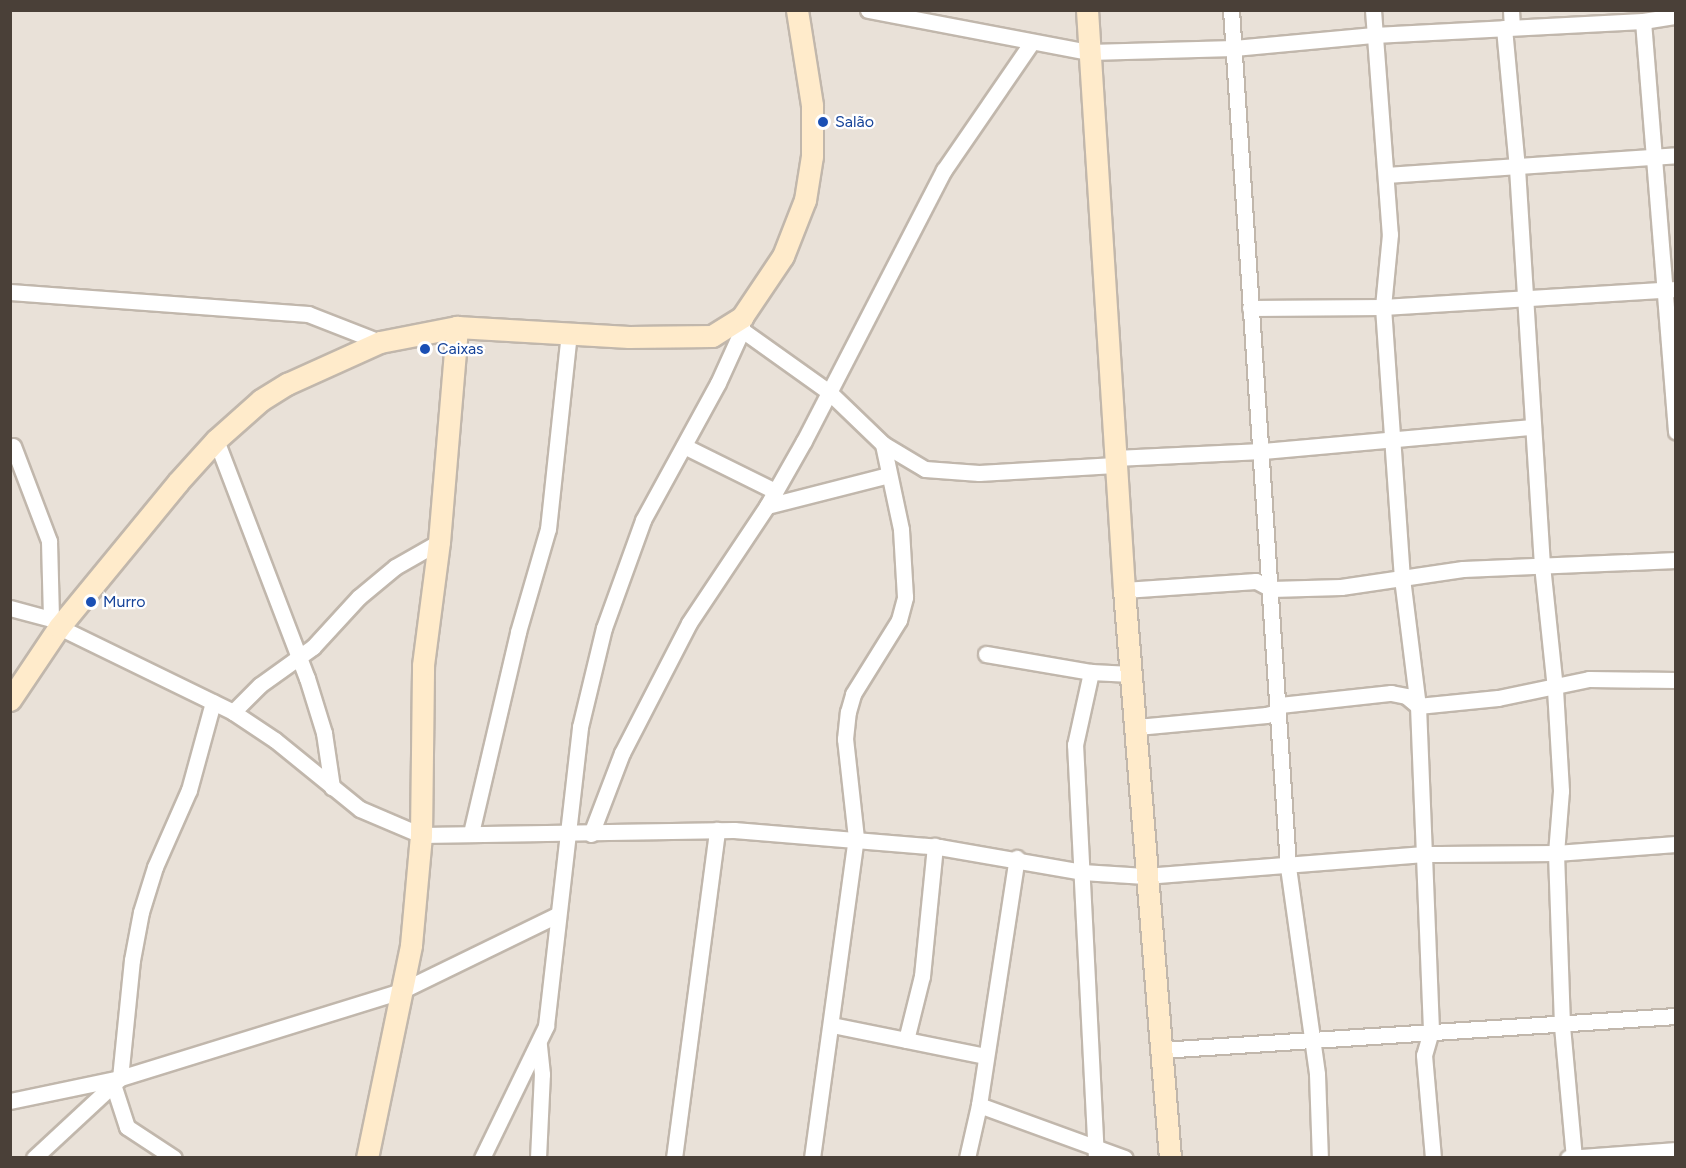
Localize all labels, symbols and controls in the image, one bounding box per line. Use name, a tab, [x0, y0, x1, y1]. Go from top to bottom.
place label: Salão	[835, 112, 874, 132]
marker: Salão	[816, 115, 830, 129]
place label: Caixas	[437, 339, 484, 359]
marker: Caixas	[418, 342, 432, 356]
place label: Murro	[103, 592, 146, 612]
marker: Murro	[84, 595, 98, 609]

